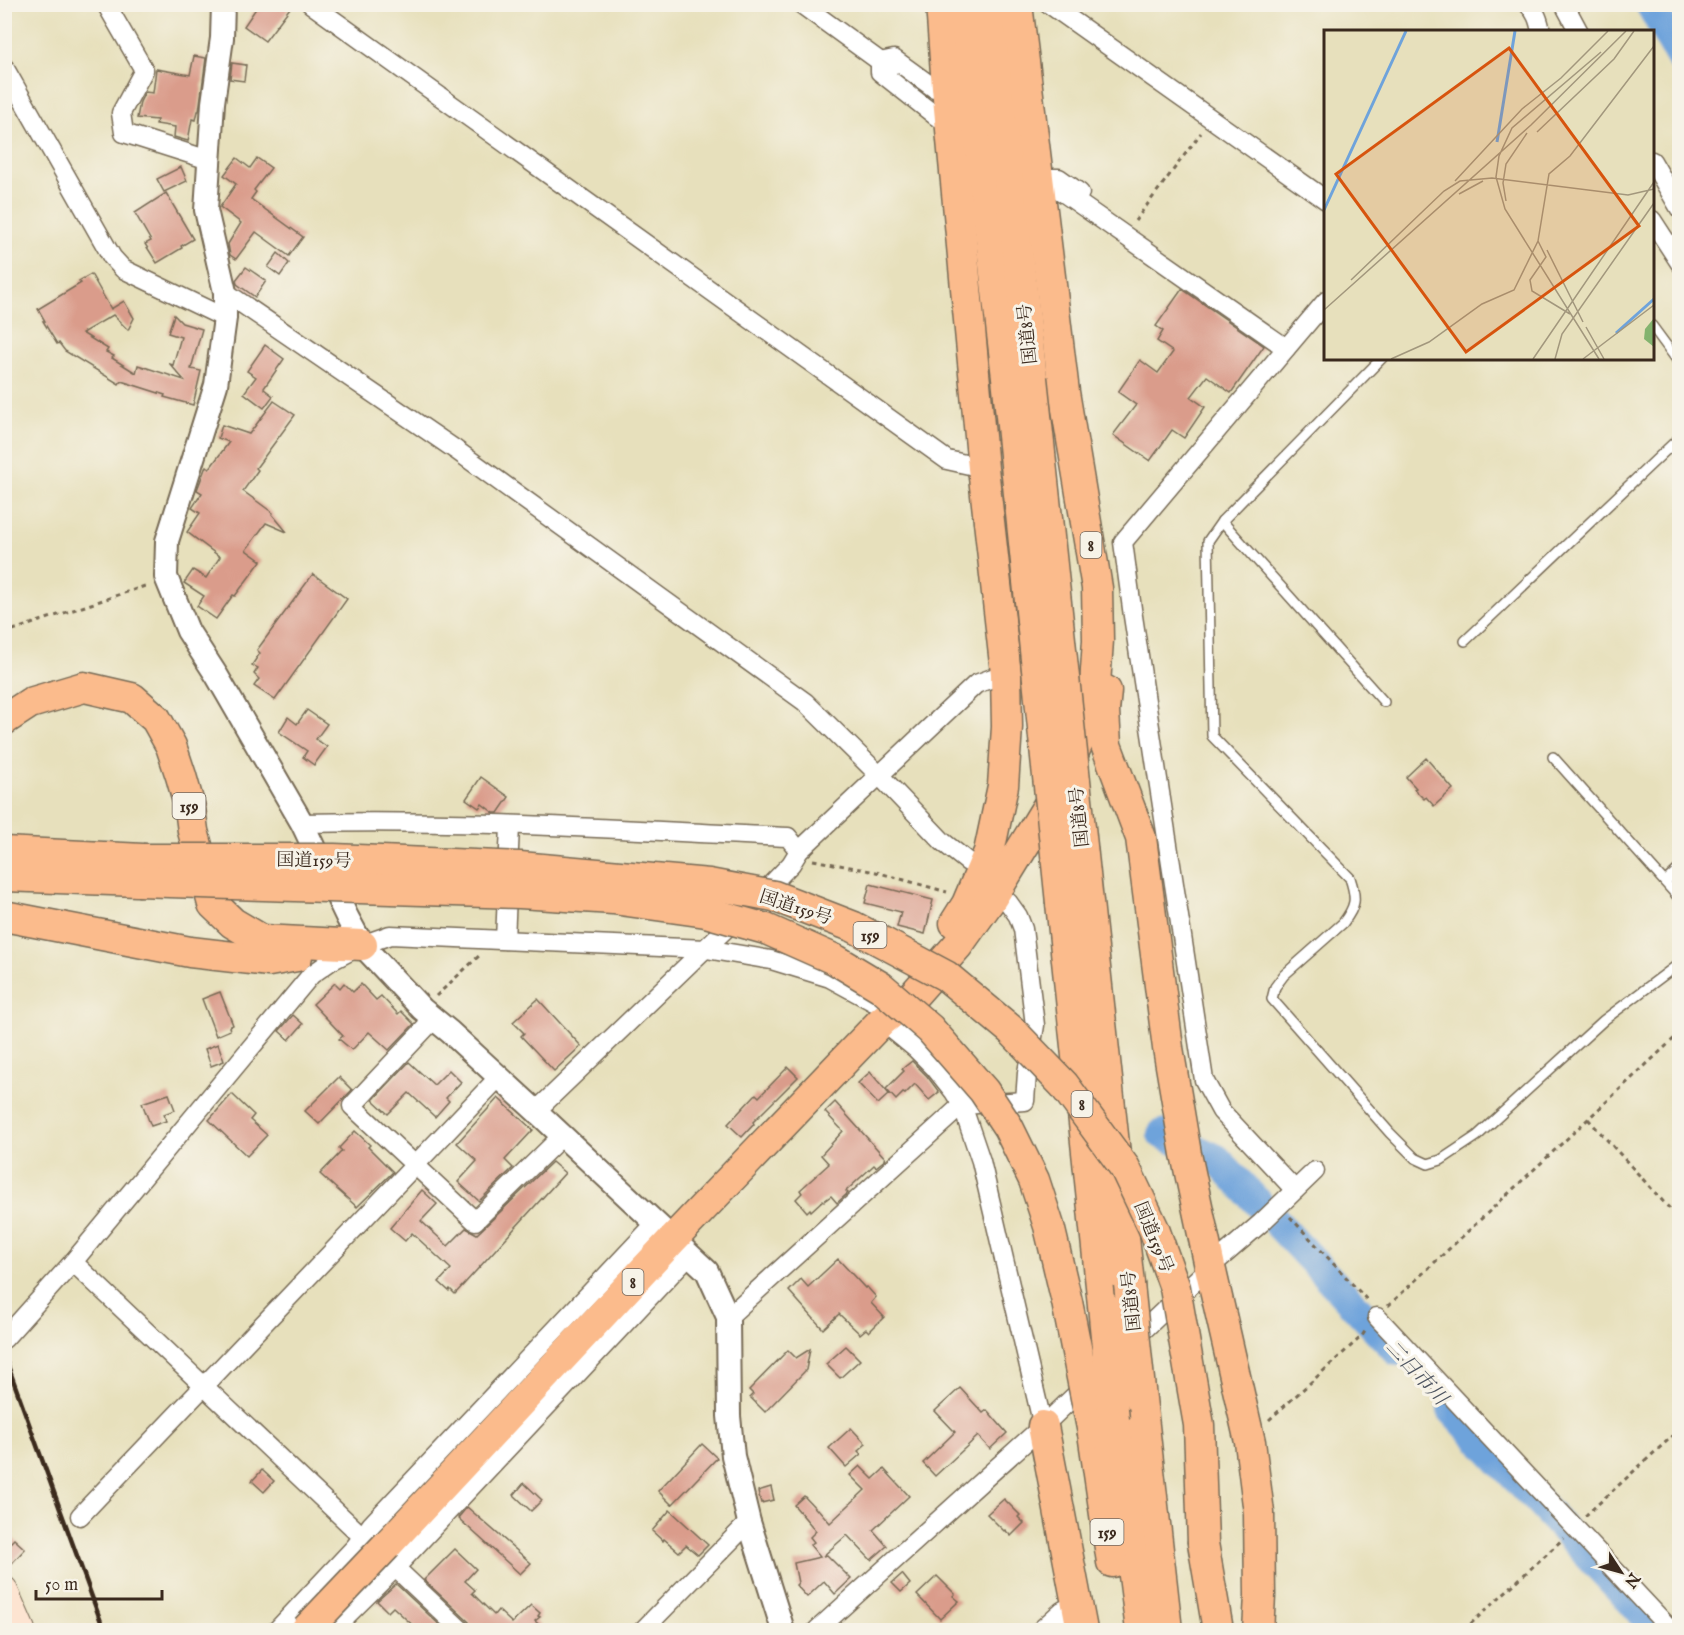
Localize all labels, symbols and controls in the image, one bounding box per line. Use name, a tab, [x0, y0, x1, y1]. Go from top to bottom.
inset map	[1324, 30, 1654, 360]
street label: 国道8号	[1014, 302, 1043, 365]
road number: 8	[1080, 532, 1102, 558]
street label: 国道8号	[1066, 785, 1095, 848]
road number: 159	[172, 793, 206, 819]
street label: 国道159号	[276, 849, 352, 874]
street label: 国道159号	[756, 886, 835, 931]
road number: 159	[854, 922, 886, 948]
road number: 8	[1072, 1091, 1092, 1117]
street label: 国道159号	[1128, 1198, 1177, 1277]
road number: 8	[622, 1269, 644, 1295]
street label: 国道8号	[1118, 1269, 1147, 1332]
water label: 二日市川	[1379, 1335, 1454, 1412]
road number: 159	[1090, 1519, 1124, 1545]
north arrow	[1591, 1542, 1651, 1602]
scale bar	[36, 1563, 162, 1601]
text: N	[1619, 1567, 1644, 1591]
text: 50 m	[45, 1574, 78, 1597]

